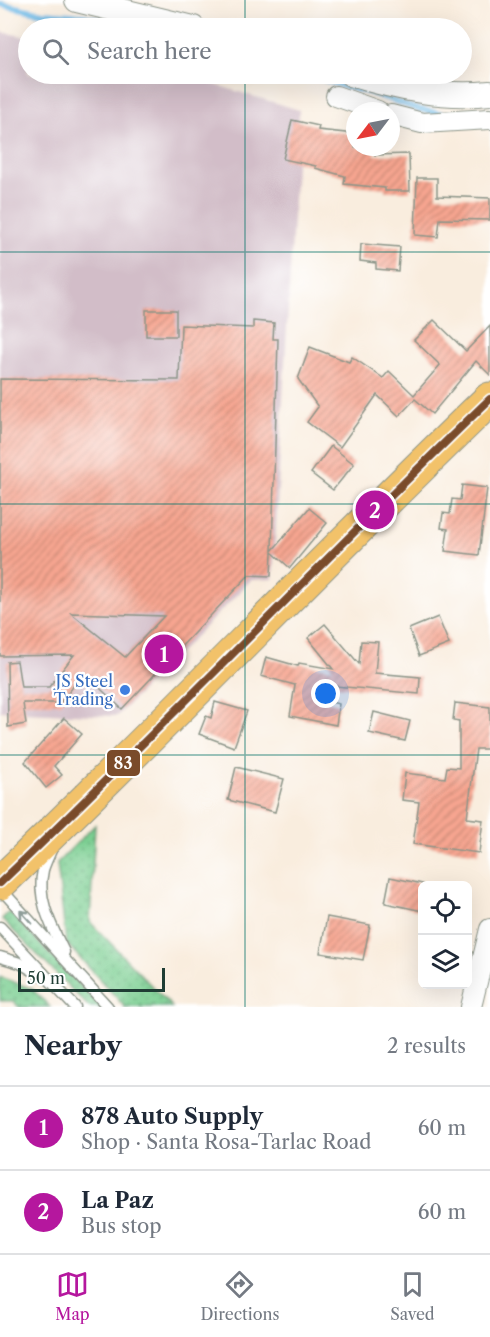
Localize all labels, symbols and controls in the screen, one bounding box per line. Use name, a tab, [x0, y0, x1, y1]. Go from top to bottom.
search box	[18, 18, 472, 84]
icon: search	[39, 35, 72, 68]
text: Search here	[87, 38, 212, 65]
north arrow	[346, 102, 400, 156]
pin: 2	[356, 488, 394, 532]
pin: 1	[144, 632, 184, 676]
place label: JS Steel Trading	[52, 671, 114, 709]
your location	[311, 679, 340, 708]
marker: JS Steel Trading	[118, 683, 132, 697]
line badge: 83	[106, 749, 141, 777]
text: 83	[114, 753, 132, 773]
map controls	[418, 881, 472, 989]
button: locate	[418, 881, 472, 935]
one-way arrow	[20, 910, 34, 925]
button: layers	[418, 935, 472, 989]
scale bar	[18, 965, 165, 992]
text: 50 m	[27, 968, 65, 988]
text: Nearby	[24, 1030, 122, 1062]
text: 2 results	[387, 1034, 466, 1058]
text: 878 Auto Supply	[81, 1103, 263, 1130]
text: 1	[39, 1116, 48, 1140]
text: 60 m	[418, 1116, 466, 1140]
text: Shop · Santa Rosa-Tarlac Road	[81, 1130, 371, 1154]
text: La Paz	[81, 1187, 154, 1214]
text: 2	[38, 1200, 49, 1224]
text: 60 m	[418, 1200, 466, 1224]
text: Bus stop	[81, 1214, 162, 1238]
tab: Map	[55, 1268, 90, 1324]
tab: Directions	[200, 1268, 279, 1324]
tab: Saved	[390, 1268, 435, 1324]

